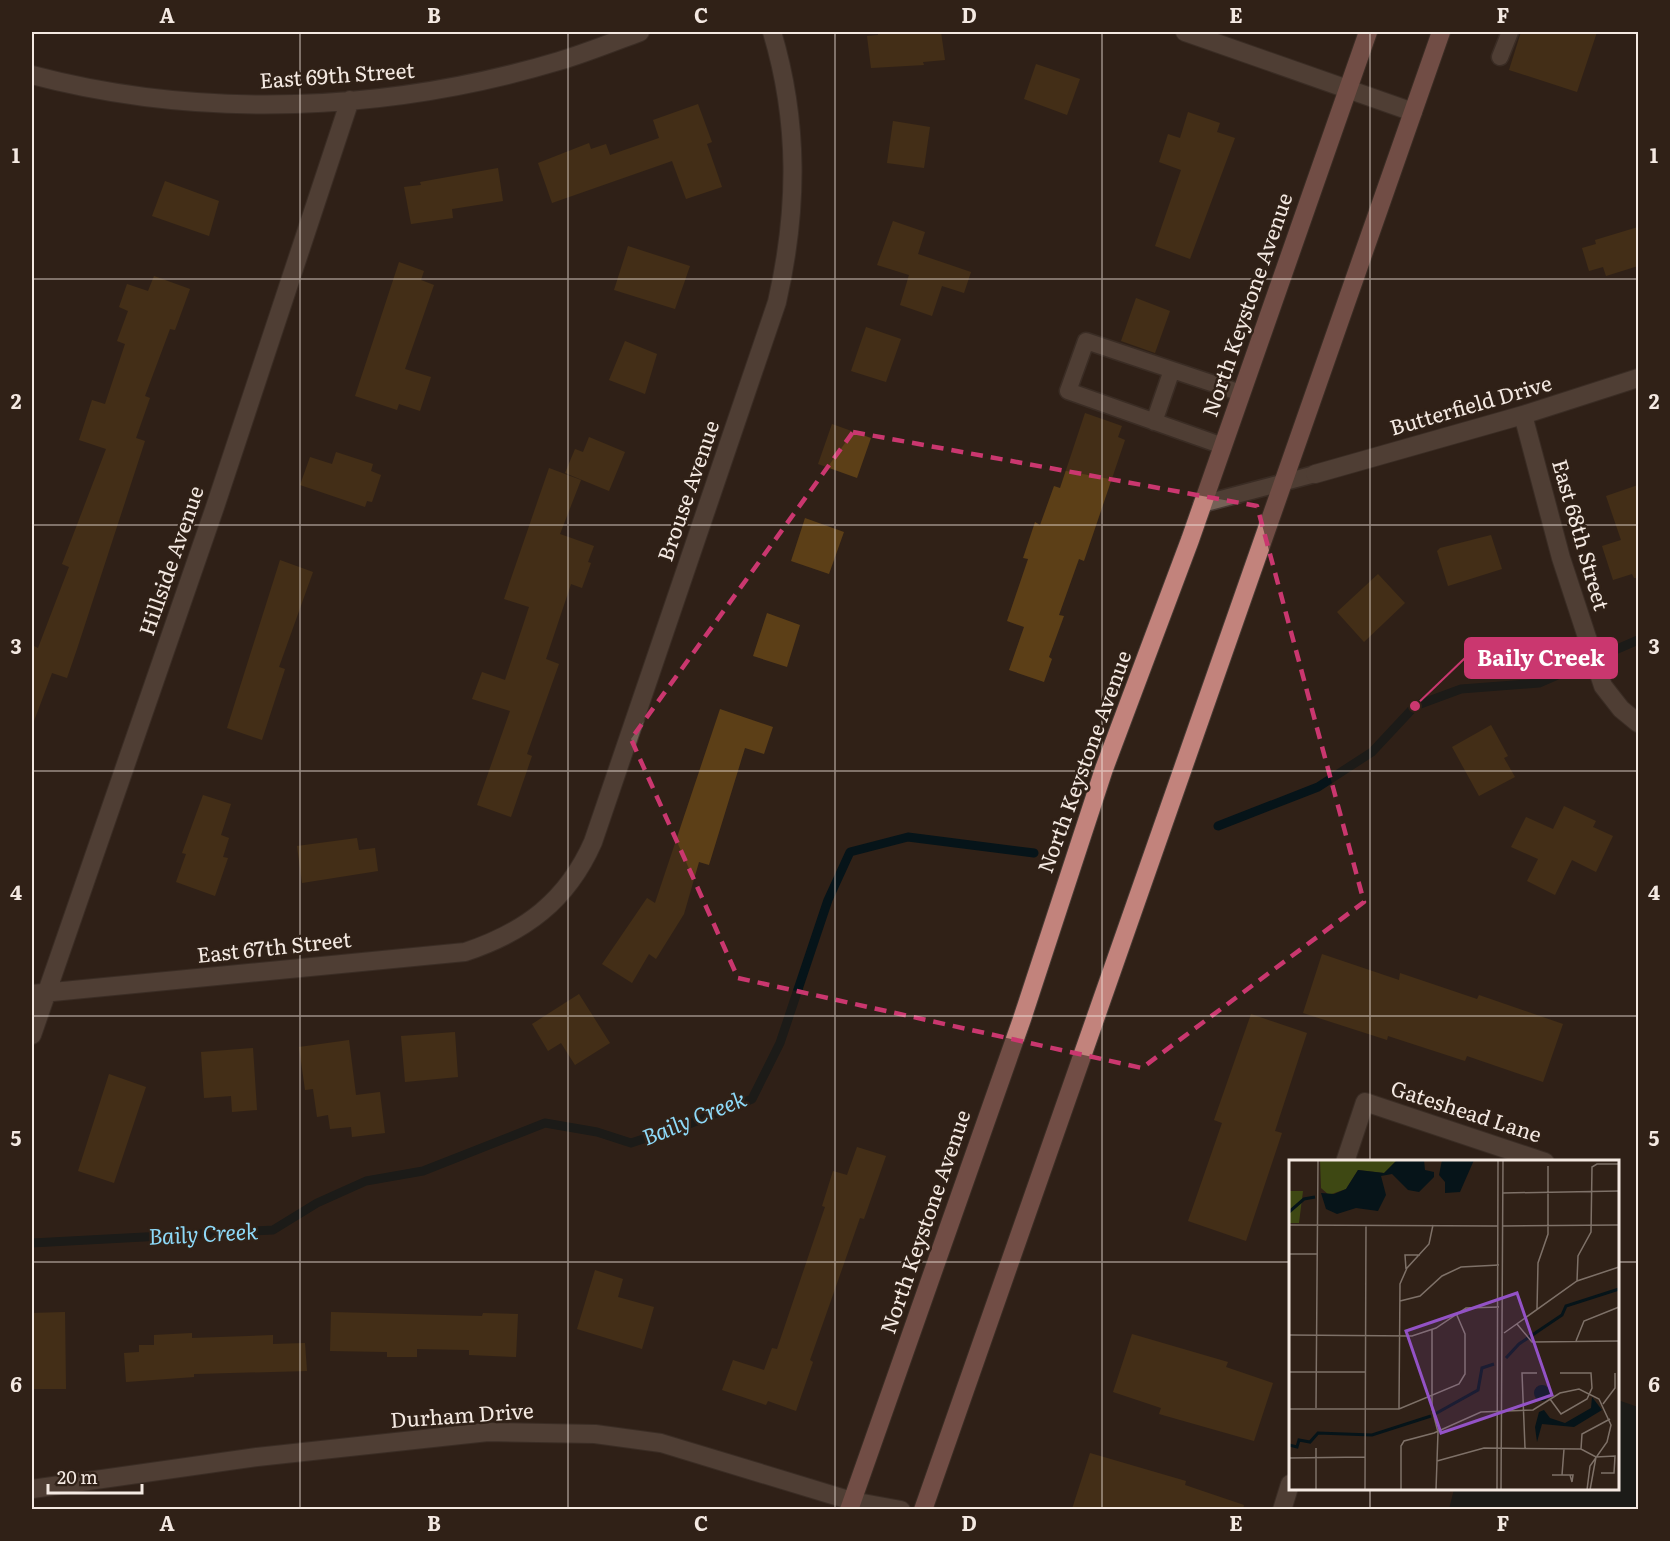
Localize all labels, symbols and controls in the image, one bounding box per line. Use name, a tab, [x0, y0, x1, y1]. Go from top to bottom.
text: A	[159, 0, 175, 29]
text: B	[427, 0, 441, 29]
text: C	[694, 0, 708, 29]
text: D	[961, 0, 977, 29]
text: E	[1229, 0, 1243, 29]
text: F	[1497, 0, 1510, 29]
street label: East 69th Street	[258, 53, 416, 94]
text: 1	[12, 139, 20, 169]
text: 1	[1650, 139, 1658, 169]
street label: North Keystone Avenue	[1193, 188, 1299, 420]
street label: Butterfield Drive	[1386, 366, 1555, 442]
text: 2	[11, 385, 22, 415]
text: 2	[1649, 385, 1660, 415]
street label: Brouse Avenue	[648, 415, 725, 565]
street label: East 68th Street	[1546, 455, 1619, 614]
street label: Hillside Avenue	[129, 481, 210, 639]
text: 3	[10, 630, 22, 660]
text: 3	[1648, 630, 1660, 660]
callout: Baily Creek	[1465, 638, 1617, 678]
text: Baily Creek	[1477, 640, 1605, 673]
street label: North Keystone Avenue	[1028, 645, 1137, 877]
text: 4	[10, 876, 22, 906]
text: 4	[1648, 876, 1660, 906]
street label: East 67th Street	[195, 922, 353, 969]
street label: Gateshead Lane	[1387, 1071, 1546, 1149]
water label: Baily Creek	[636, 1081, 750, 1152]
street label: North Keystone Avenue	[871, 1105, 977, 1337]
text: 5	[11, 1122, 22, 1152]
text: 5	[1649, 1122, 1660, 1152]
inset map	[1289, 1160, 1619, 1490]
water label: Baily Creek	[147, 1213, 259, 1252]
text: 6	[10, 1368, 22, 1398]
text: 6	[1648, 1368, 1660, 1398]
street label: Durham Drive	[389, 1393, 535, 1434]
scale bar	[48, 1457, 142, 1495]
text: 20 m	[57, 1463, 98, 1490]
text: A	[159, 1507, 175, 1537]
text: B	[427, 1507, 441, 1537]
text: C	[694, 1507, 708, 1537]
text: D	[961, 1507, 977, 1537]
text: E	[1229, 1507, 1243, 1537]
text: F	[1497, 1507, 1510, 1537]

